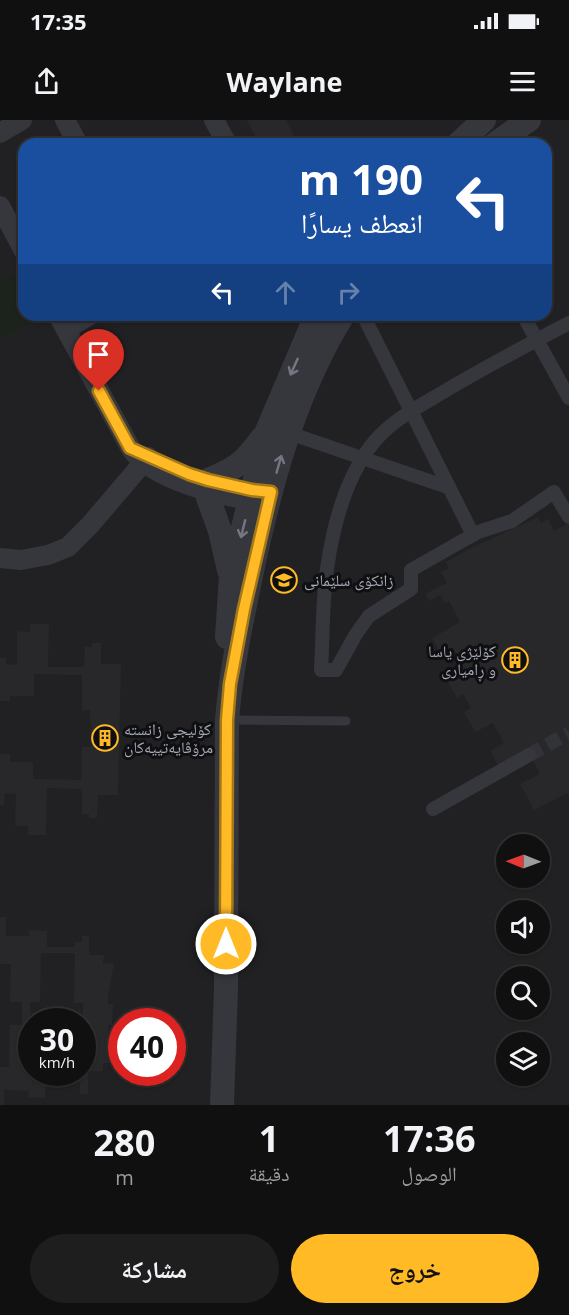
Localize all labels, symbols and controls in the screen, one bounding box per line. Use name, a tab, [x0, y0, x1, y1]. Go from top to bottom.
text: 17:35	[30, 6, 87, 36]
text: Waylane	[227, 63, 343, 100]
icon: share	[30, 65, 63, 98]
icon: menu	[506, 65, 539, 98]
text: 190 m	[299, 150, 423, 207]
icon: left	[444, 162, 522, 240]
text: انعطف يسارًا	[301, 204, 423, 241]
icon: left	[206, 276, 239, 309]
icon: ahead	[269, 276, 302, 309]
icon: right	[332, 276, 365, 309]
pin	[73, 329, 124, 391]
icon: arrive	[82, 338, 115, 371]
one-way arrow	[288, 358, 299, 376]
one-way arrow	[274, 455, 286, 474]
one-way arrow	[236, 519, 248, 538]
school or university icon: زانکۆی سلێمانی	[269, 565, 299, 595]
place label: زانکۆی سلێمانی	[304, 569, 394, 591]
place label: کۆلێژی یاسا و ڕامیاری	[428, 640, 496, 682]
building icon: کۆلێژی یاسا و ڕامیاری	[500, 645, 530, 675]
place label: کۆلیجی زانستە مرۆڤایەتییەکان	[124, 718, 213, 758]
building icon: کۆلیجی زانستە مرۆڤایەتییەکان	[90, 723, 120, 753]
north arrow	[496, 834, 550, 888]
map controls	[496, 834, 550, 1086]
button: sound	[496, 900, 550, 954]
position arrow	[194, 912, 258, 976]
button: search	[496, 966, 550, 1020]
speed limit sign: 40	[108, 1008, 186, 1086]
text: 30	[40, 1019, 74, 1060]
button: layers	[496, 1032, 550, 1086]
text: km/h	[39, 1052, 75, 1072]
text: 1	[259, 1114, 279, 1163]
text: 17:36	[383, 1114, 476, 1163]
text: 280	[94, 1118, 155, 1167]
text: دقيقة	[249, 1160, 289, 1187]
text: الوصول	[402, 1160, 457, 1187]
text: m	[115, 1164, 134, 1191]
button: مشاركة	[30, 1234, 279, 1303]
button: خروج	[291, 1234, 539, 1303]

